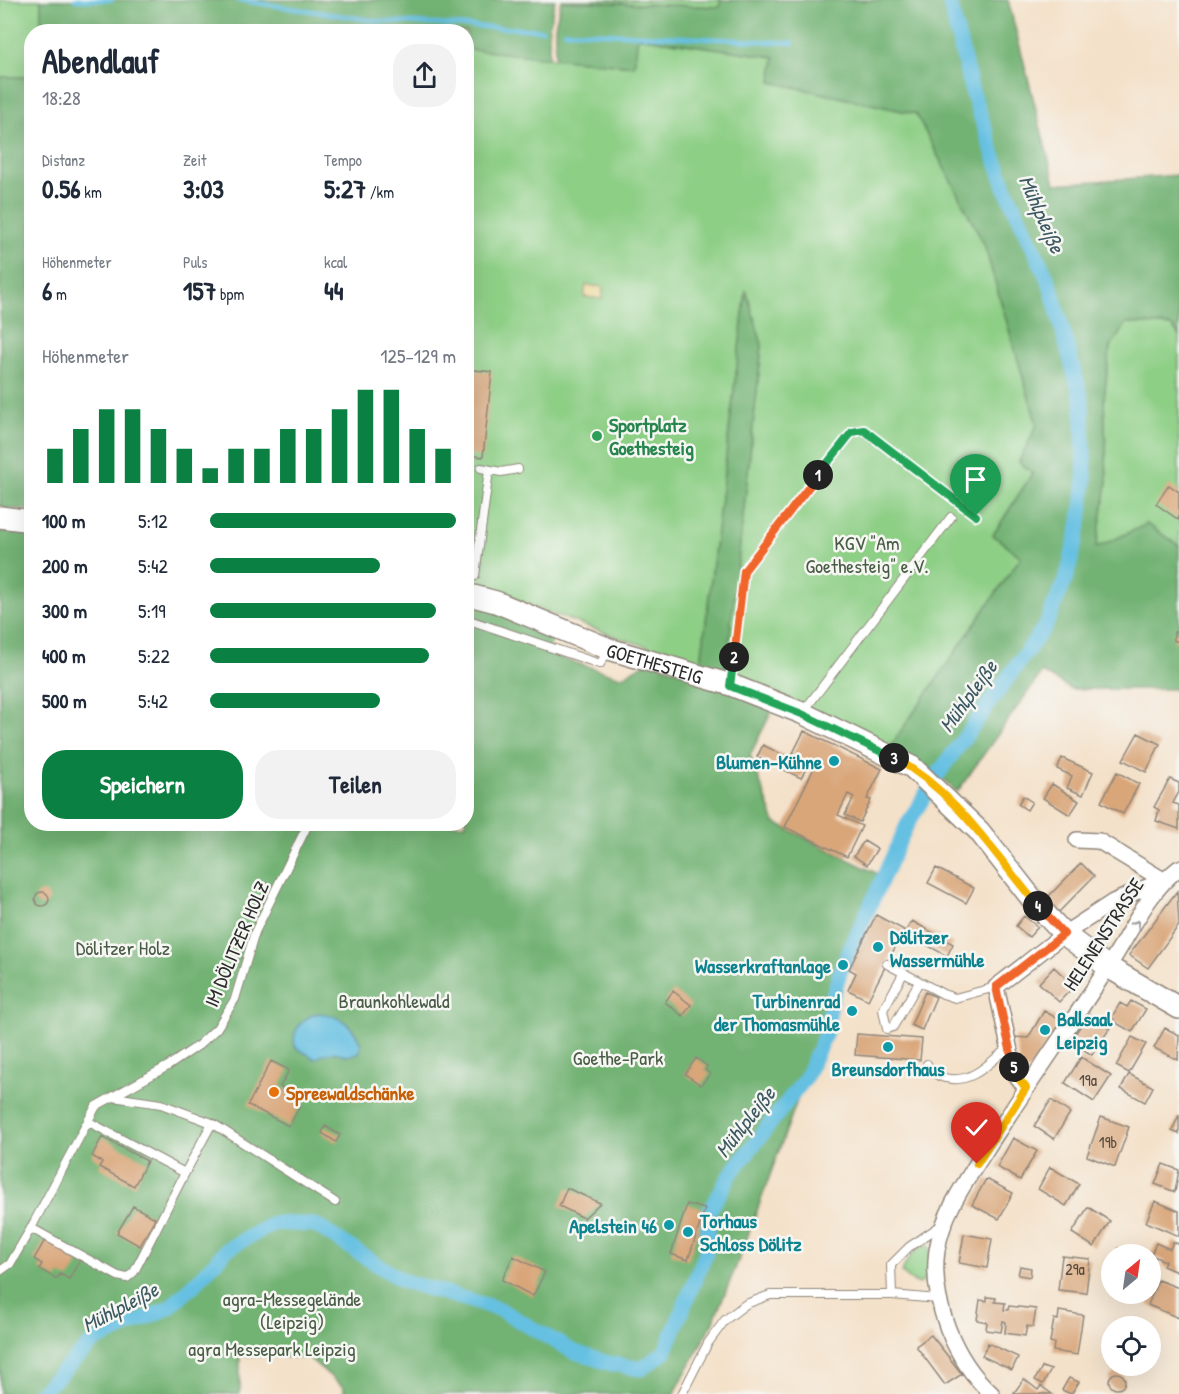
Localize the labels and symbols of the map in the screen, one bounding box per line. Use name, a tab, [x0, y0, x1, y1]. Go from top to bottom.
water label: Mühlpleiße	[1012, 170, 1073, 259]
place label: Sportplatz Goethesteig	[609, 411, 694, 462]
marker: Sportplatz Goethesteig	[590, 429, 604, 443]
pin	[950, 454, 1001, 516]
pin: 1	[803, 460, 833, 490]
park label: KGV "Am Goethesteig" e.V.	[805, 529, 929, 579]
street label: GOETHESTEIG	[603, 636, 706, 690]
pin: 2	[719, 642, 749, 672]
water label: Mühlpleiße	[932, 653, 1005, 738]
pin: 3	[879, 743, 909, 773]
place label: Blumen-Kühne	[716, 748, 822, 775]
marker: Blumen-Kühne	[827, 754, 841, 768]
street label: HELENENSTRASSE	[1056, 872, 1150, 996]
street label: IM DÖLITZER HOLZ	[197, 877, 275, 1011]
pin: 4	[1023, 891, 1053, 921]
one-way arrow	[1128, 919, 1139, 930]
place label: Dölitzer Wassermühle	[890, 923, 985, 973]
park label: Dölitzer Holz	[76, 934, 171, 961]
marker: Dölitzer Wassermühle	[871, 940, 885, 954]
place label: Wasserkraftanlage	[695, 952, 831, 980]
marker: Wasserkraftanlage	[836, 958, 850, 972]
park label: Braunkohlewald	[339, 987, 450, 1014]
place label: Turbinenrad der Thomasmühle	[714, 987, 840, 1037]
marker: Turbinenrad der Thomasmühle	[845, 1004, 859, 1018]
place label: Ballsaal Leipzig	[1057, 1005, 1113, 1056]
marker: Ballsaal Leipzig	[1038, 1023, 1052, 1037]
marker: Breunsdorfhaus	[881, 1040, 895, 1054]
park label: Goethe-Park	[573, 1044, 663, 1071]
pin: 5	[999, 1052, 1029, 1082]
place label: Breunsdorfhaus	[831, 1055, 945, 1082]
house number: 19a	[1079, 1069, 1097, 1091]
place label: Spreewaldschänke	[286, 1079, 415, 1107]
water label: Mühlpleiße	[708, 1079, 783, 1163]
marker: Spreewaldschänke	[267, 1085, 281, 1099]
pin	[951, 1102, 1002, 1164]
house number: 19b	[1099, 1131, 1117, 1153]
place label: Torhaus Schloss Dölitz	[699, 1207, 802, 1257]
place label: Apelstein 46	[569, 1212, 657, 1240]
marker: Apelstein 46	[662, 1218, 676, 1232]
marker: Torhaus Schloss Dölitz	[681, 1225, 695, 1239]
north arrow	[1101, 1244, 1161, 1304]
house number: 29a	[1065, 1258, 1085, 1280]
water label: Mühlpleiße	[77, 1274, 165, 1339]
park label: agra-Messegelände (Leipzig)	[223, 1285, 361, 1335]
park label: agra Messepark Leipzig	[188, 1335, 356, 1362]

